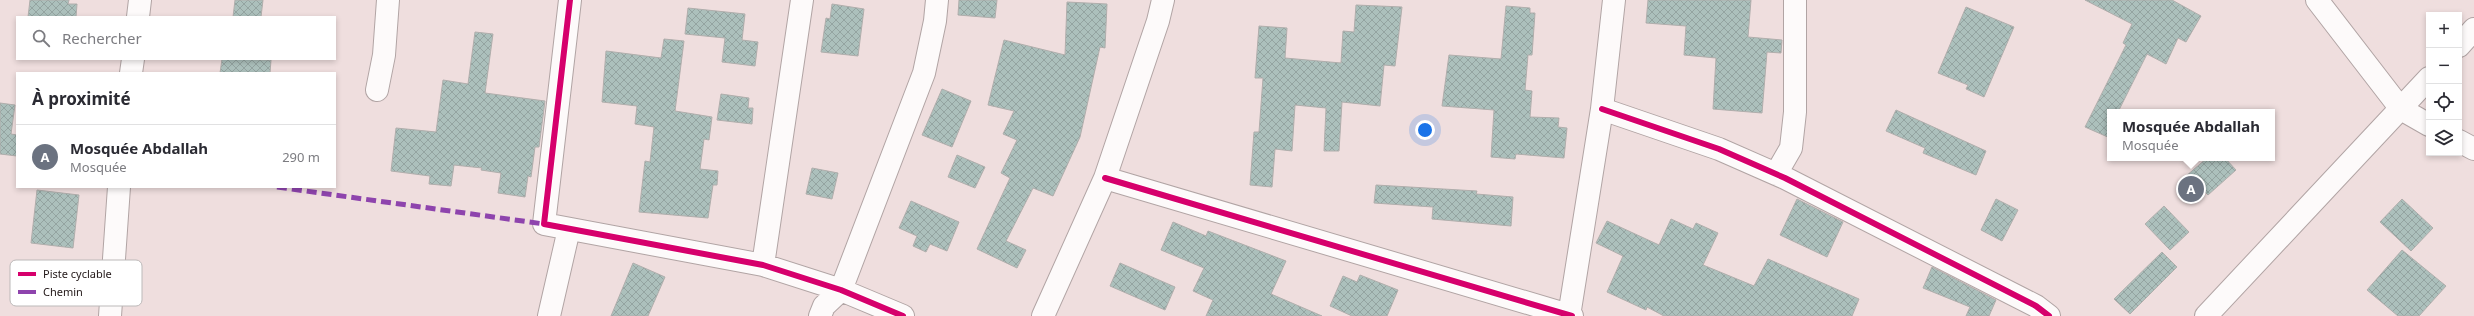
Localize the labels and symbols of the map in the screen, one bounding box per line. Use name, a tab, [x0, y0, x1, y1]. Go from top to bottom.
your location	[1415, 120, 1435, 140]
pin: A	[2178, 174, 2204, 204]
legend	[10, 260, 142, 306]
text: Piste cyclable	[43, 266, 112, 281]
text: Chemin	[43, 284, 83, 299]

